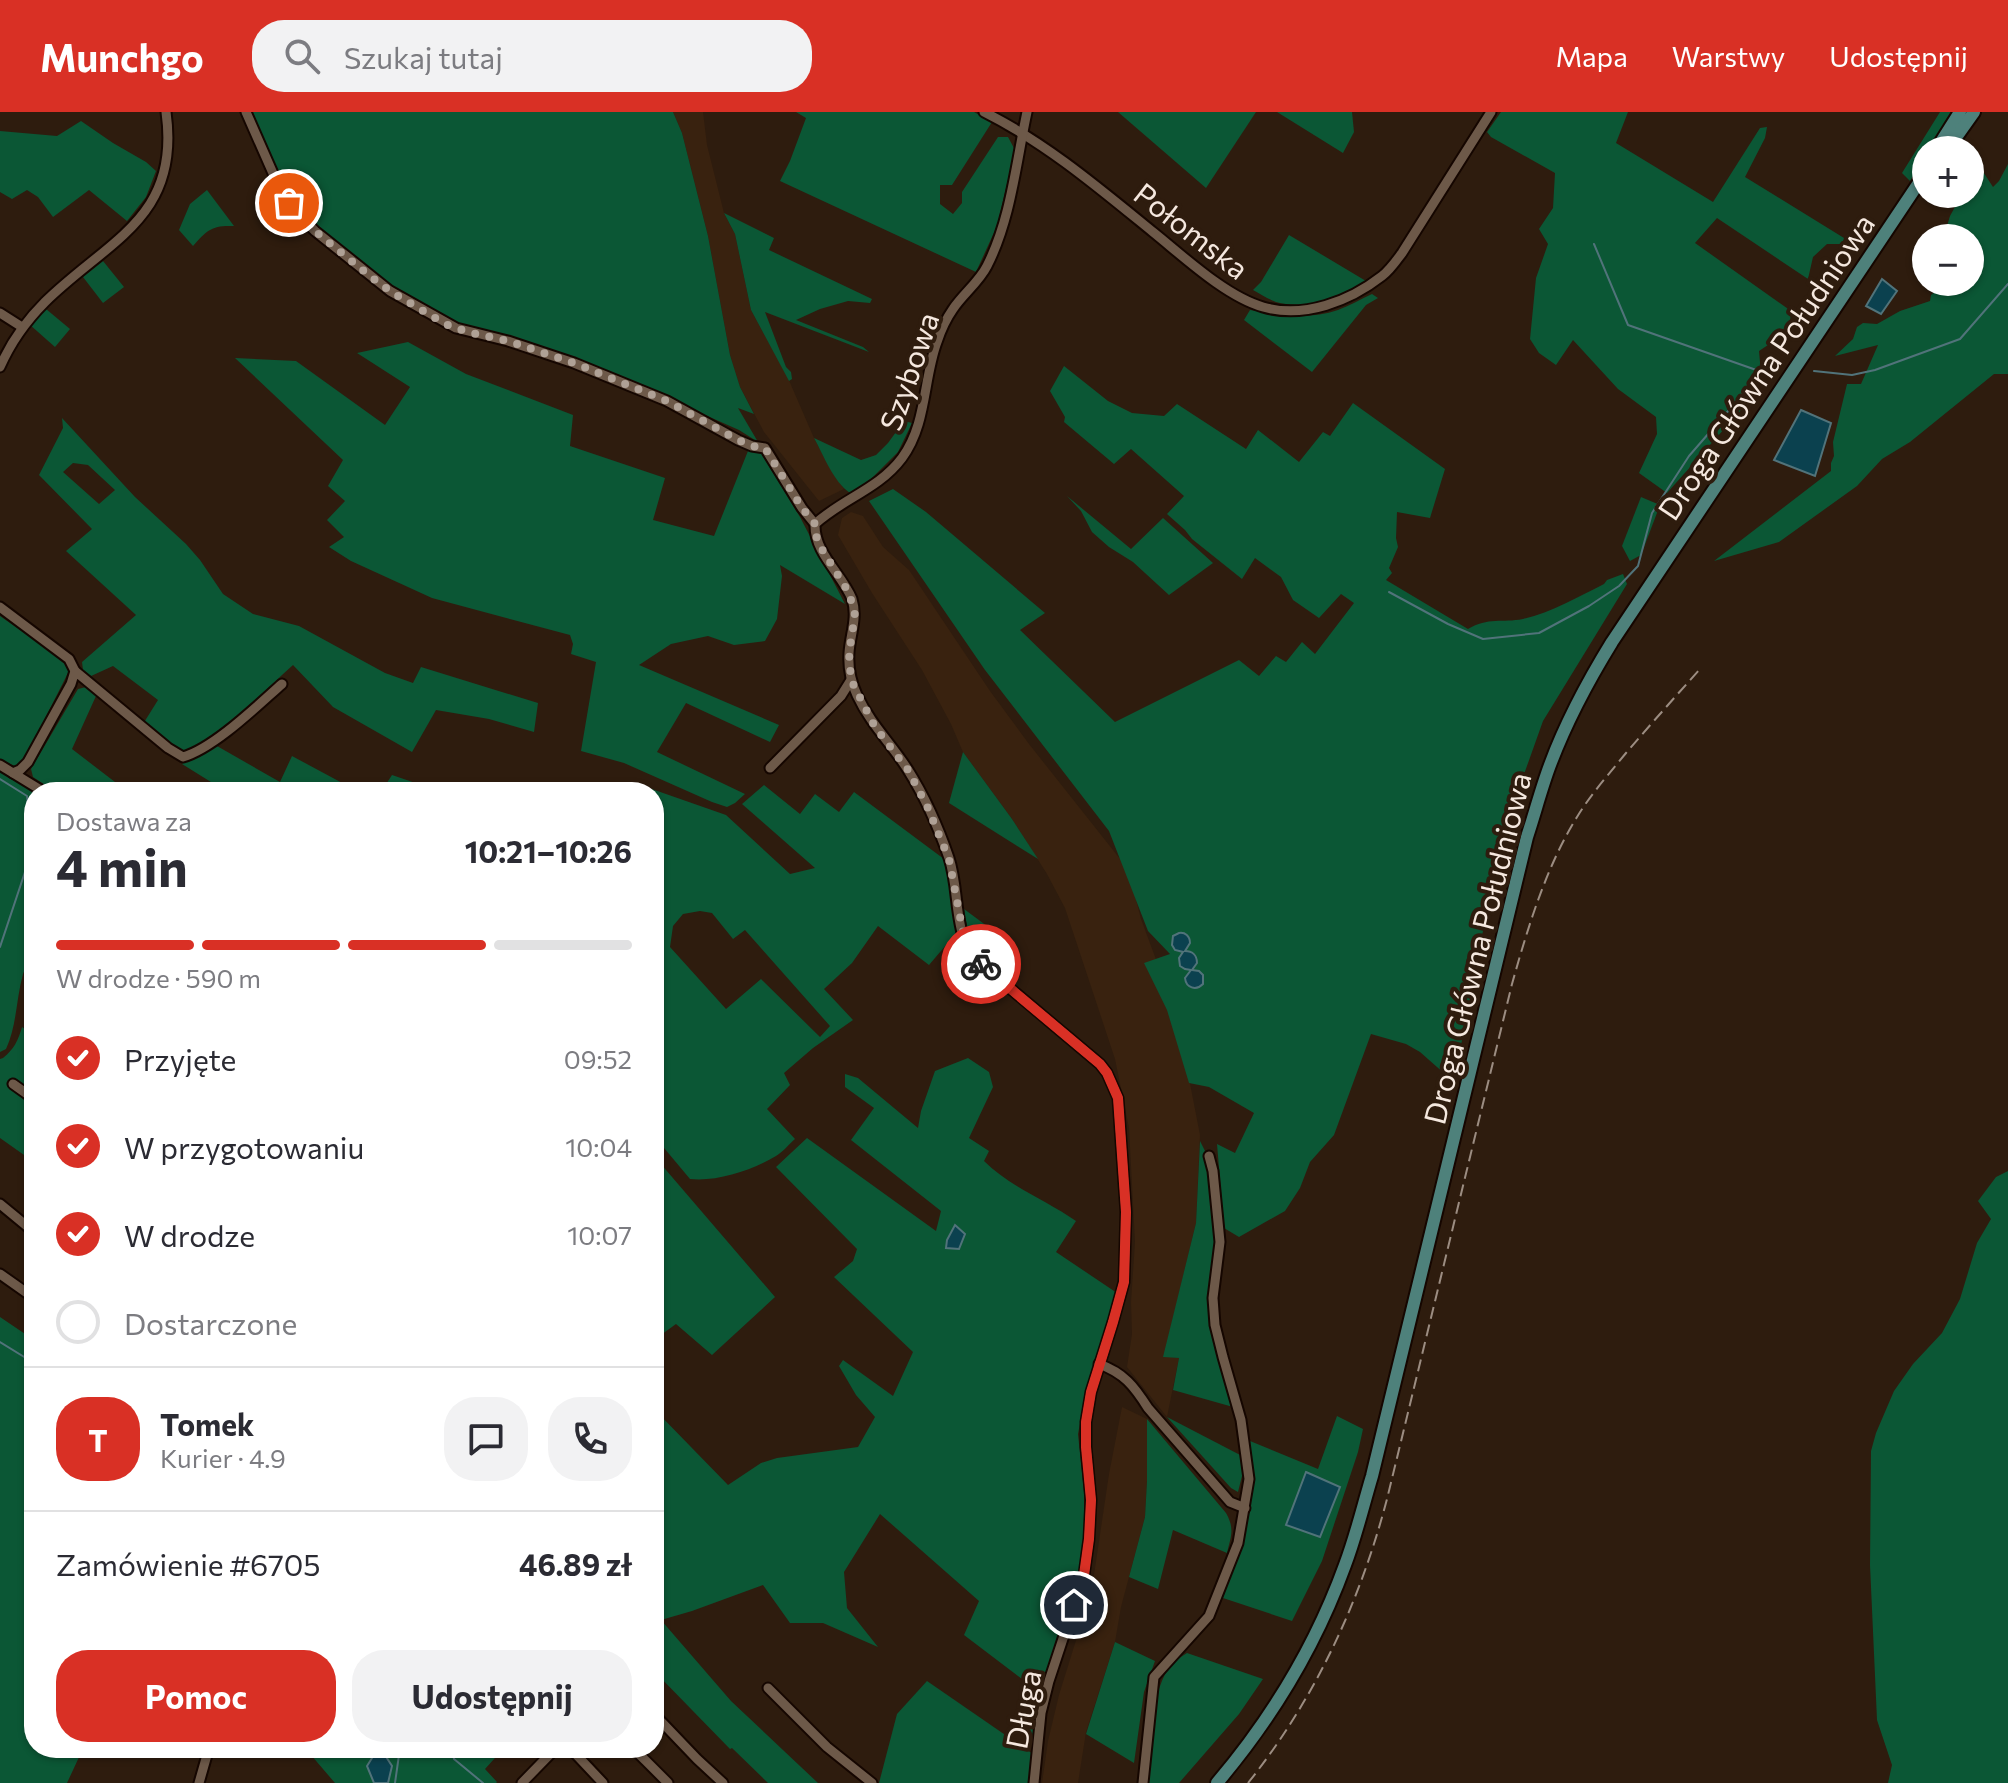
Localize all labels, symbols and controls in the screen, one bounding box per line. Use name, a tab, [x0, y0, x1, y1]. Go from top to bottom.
search box	[252, 20, 812, 92]
text: Munchgo	[40, 33, 204, 80]
icon: search	[280, 34, 324, 78]
text: Szukaj tutaj	[344, 38, 503, 75]
text: Mapa	[1555, 39, 1628, 73]
text: Warstwy	[1672, 39, 1785, 73]
text: Udostępnij	[1829, 39, 1968, 73]
map controls	[1912, 136, 1984, 296]
button: +	[1912, 136, 1984, 208]
pin	[255, 169, 323, 237]
street label: Połomska	[1127, 174, 1257, 286]
icon: bag	[267, 181, 311, 225]
street label: Droga Główna Południowa	[1649, 206, 1881, 526]
button: −	[1912, 224, 1984, 296]
street label: Szybowa	[871, 307, 945, 435]
street label: Droga Główna Południowa	[1414, 768, 1538, 1128]
text: Dostawa za	[56, 805, 192, 836]
text: 10:21–10:26	[465, 832, 632, 869]
text: 4 min	[56, 834, 188, 898]
courier	[941, 924, 1021, 1004]
icon: bike	[959, 942, 1003, 986]
text: W drodze · 590 m	[56, 962, 261, 993]
icon: check	[56, 1036, 100, 1080]
text: Przyjęte	[124, 1040, 236, 1077]
text: 09:52	[564, 1043, 632, 1074]
icon: check	[56, 1124, 100, 1168]
text: W przygotowaniu	[124, 1128, 364, 1165]
text: 10:04	[565, 1131, 632, 1162]
icon: check	[56, 1212, 100, 1256]
text: W drodze	[124, 1216, 255, 1253]
text: 10:07	[567, 1219, 632, 1250]
text: Dostarczone	[124, 1304, 297, 1341]
button: chat	[444, 1397, 528, 1481]
button: phone	[548, 1397, 632, 1481]
text: Tomek	[160, 1405, 254, 1442]
text: T	[88, 1421, 108, 1458]
text: Kurier · 4.9	[160, 1442, 286, 1473]
text: Zamówienie #6705	[56, 1545, 321, 1582]
text: 46.89 zł	[519, 1545, 632, 1582]
pin	[1040, 1571, 1108, 1639]
icon: home	[1052, 1583, 1096, 1627]
button: Pomoc	[56, 1650, 336, 1742]
button: Udostępnij	[352, 1650, 632, 1742]
street label: Długa	[996, 1666, 1048, 1752]

